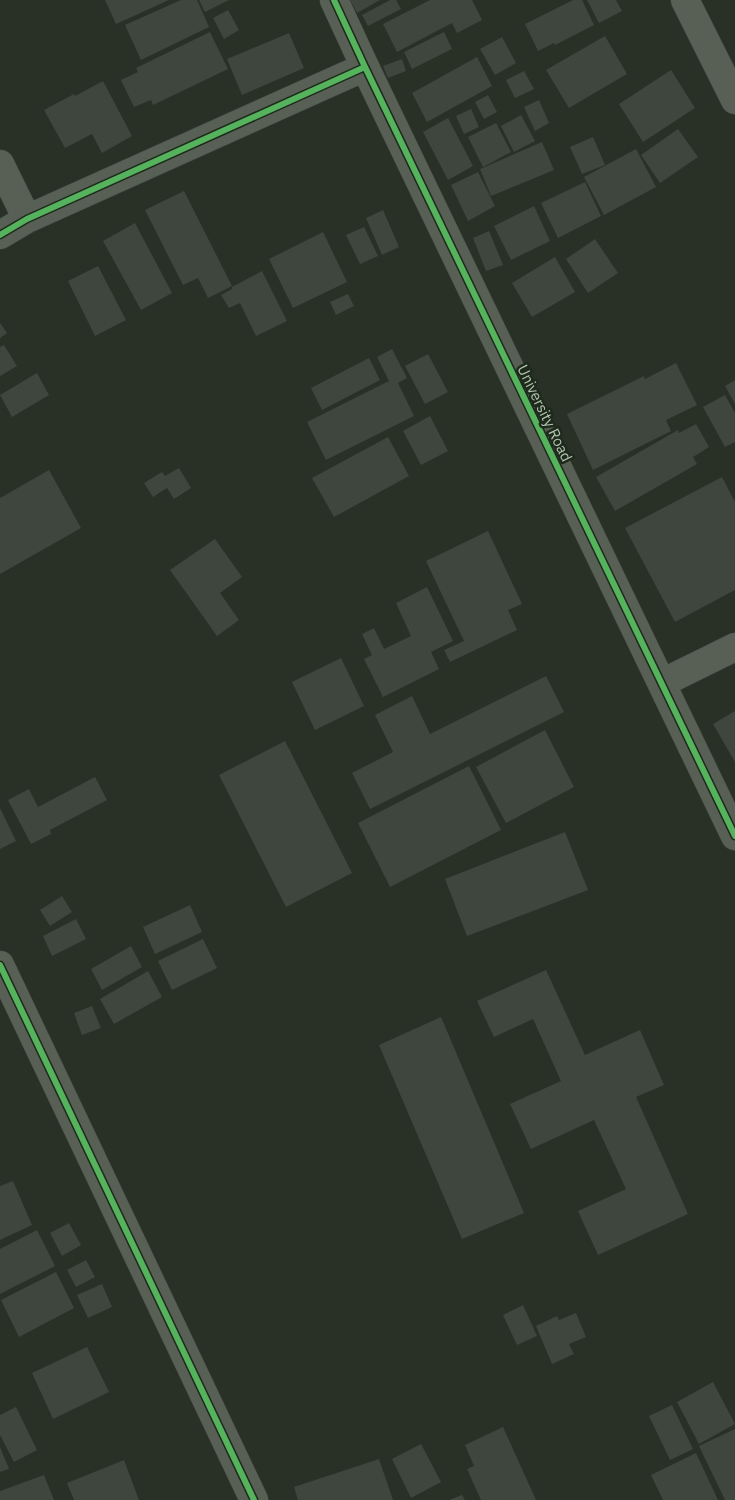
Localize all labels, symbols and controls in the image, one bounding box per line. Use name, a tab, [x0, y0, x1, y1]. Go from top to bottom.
street label: University Road	[513, 362, 577, 464]

